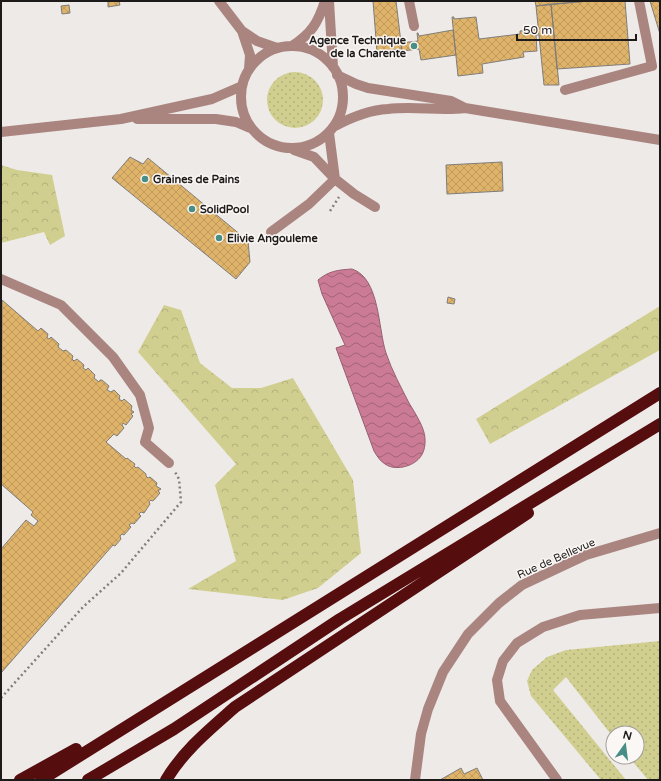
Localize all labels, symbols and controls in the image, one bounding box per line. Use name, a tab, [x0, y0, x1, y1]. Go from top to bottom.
scale bar	[517, 16, 636, 42]
text: 50 m	[523, 23, 552, 37]
place label: Agence Technique de la Charente	[309, 34, 407, 60]
marker: Agence Technique de la Charente	[409, 41, 419, 51]
place label: Graines de Pains	[153, 173, 240, 186]
marker: Graines de Pains	[140, 174, 150, 184]
place label: SolidPool	[200, 203, 249, 216]
marker: SolidPool	[187, 204, 197, 214]
place label: Elivie Angouleme	[227, 232, 318, 246]
marker: Elivie Angouleme	[214, 233, 224, 243]
street label: Rue de Bellevue	[515, 535, 597, 581]
north arrow	[605, 725, 645, 765]
text: N	[621, 728, 633, 743]

